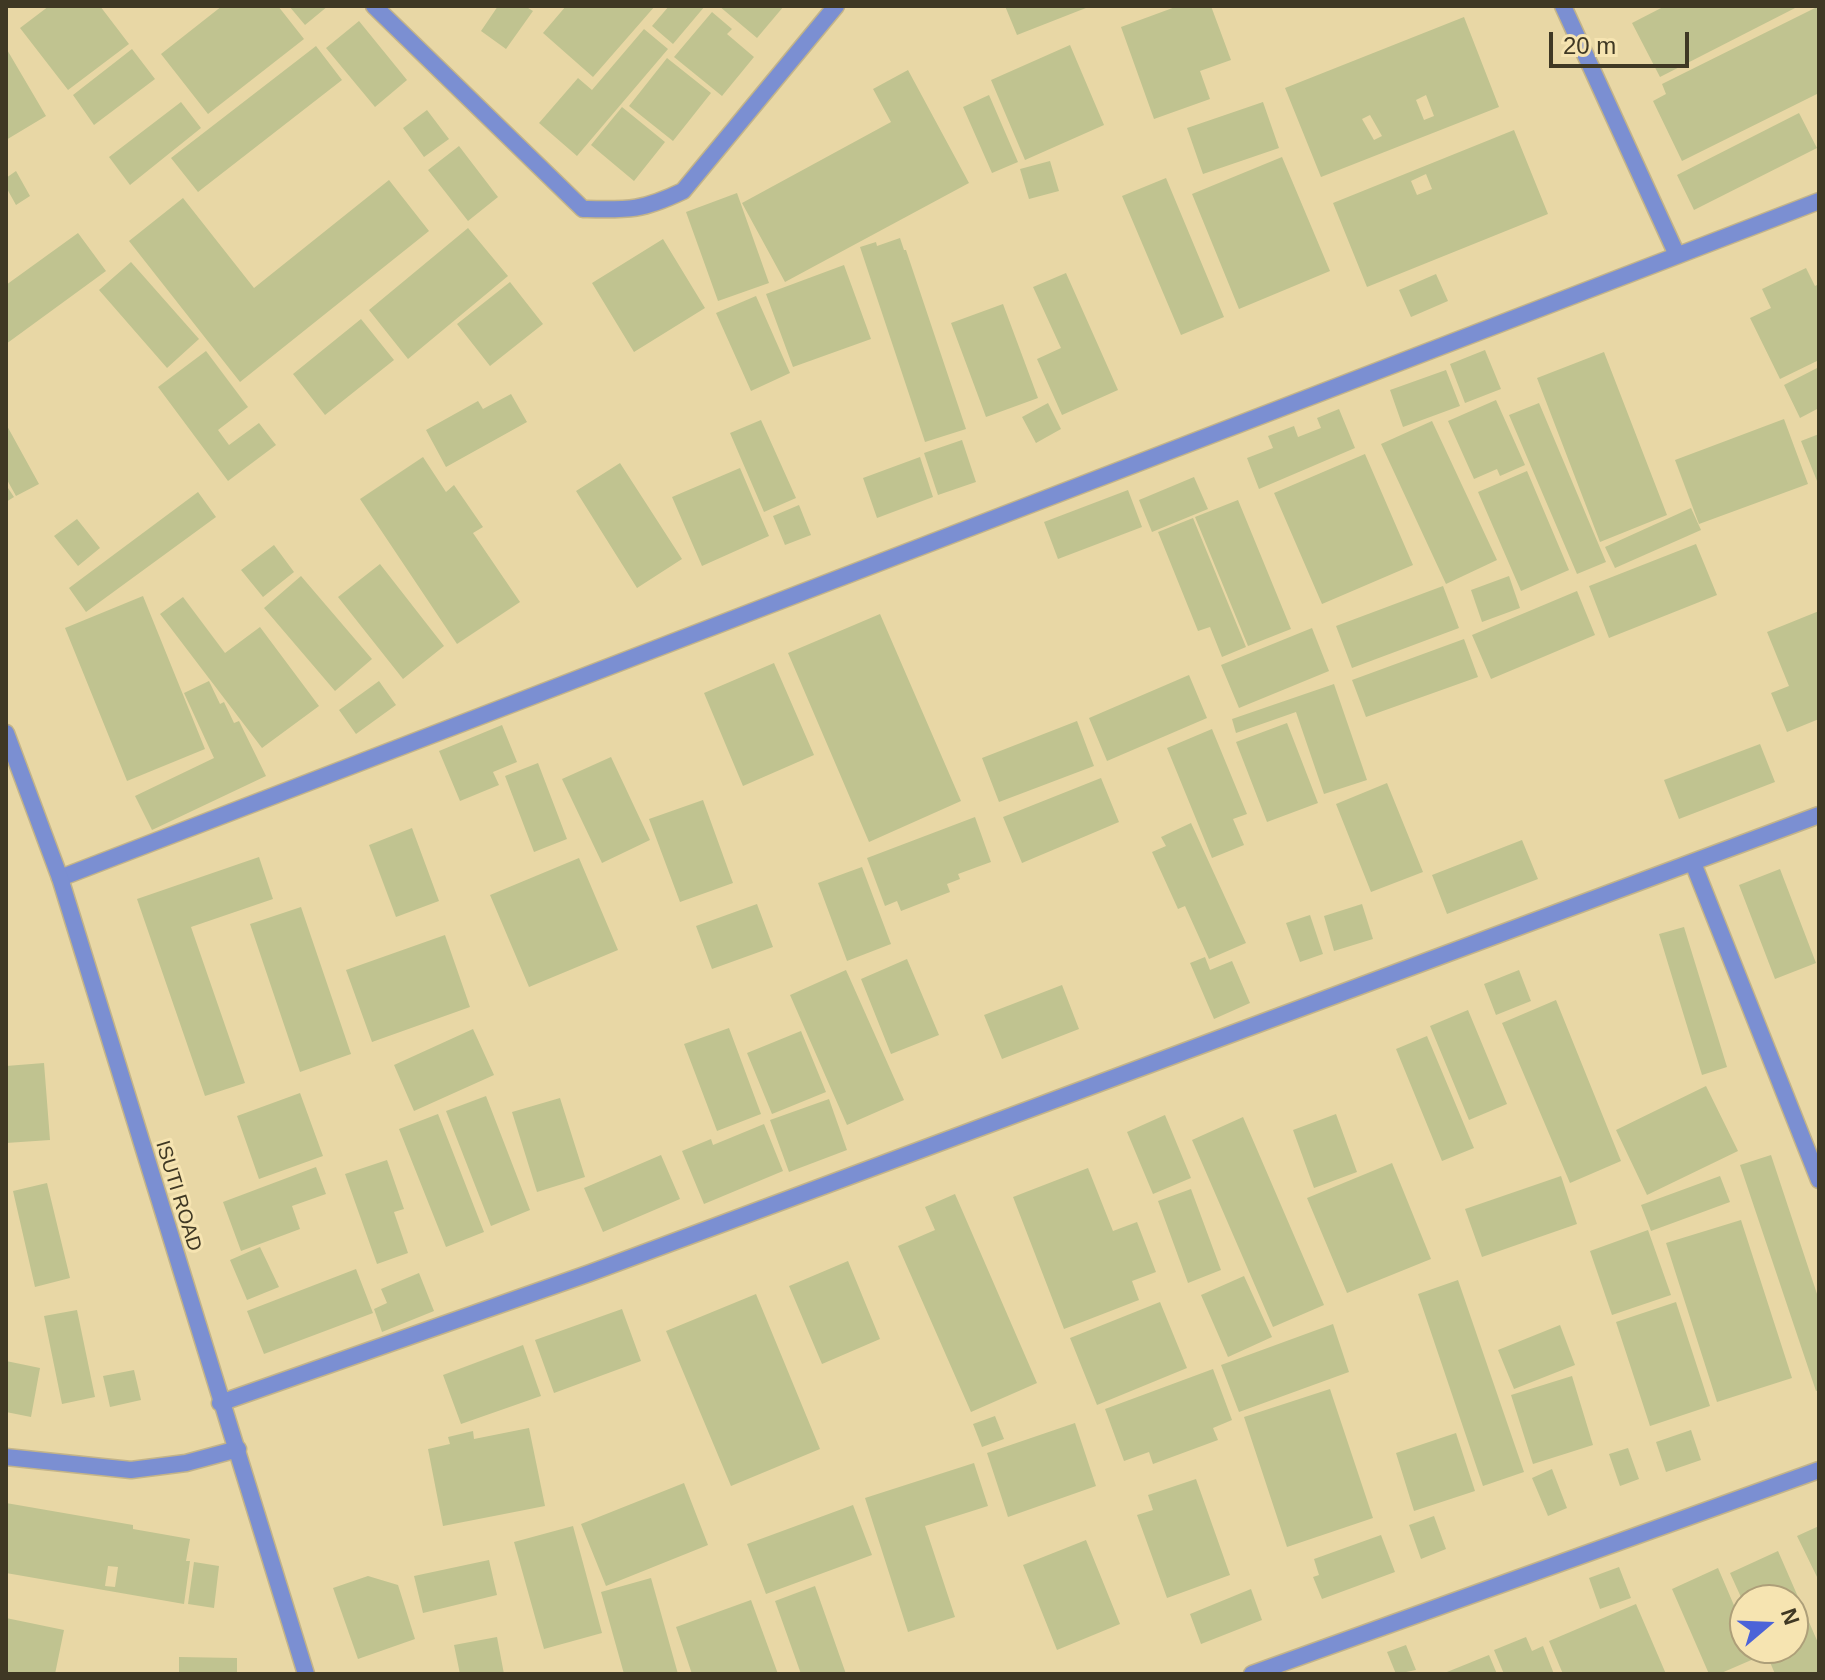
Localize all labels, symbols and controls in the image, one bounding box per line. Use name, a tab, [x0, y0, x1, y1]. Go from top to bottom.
scale bar	[1553, 16, 1693, 66]
text: 20 m	[1563, 32, 1616, 59]
street label: ISUTI ROAD	[150, 1138, 206, 1254]
north arrow	[1729, 1584, 1809, 1664]
text: N	[1776, 1605, 1805, 1628]

